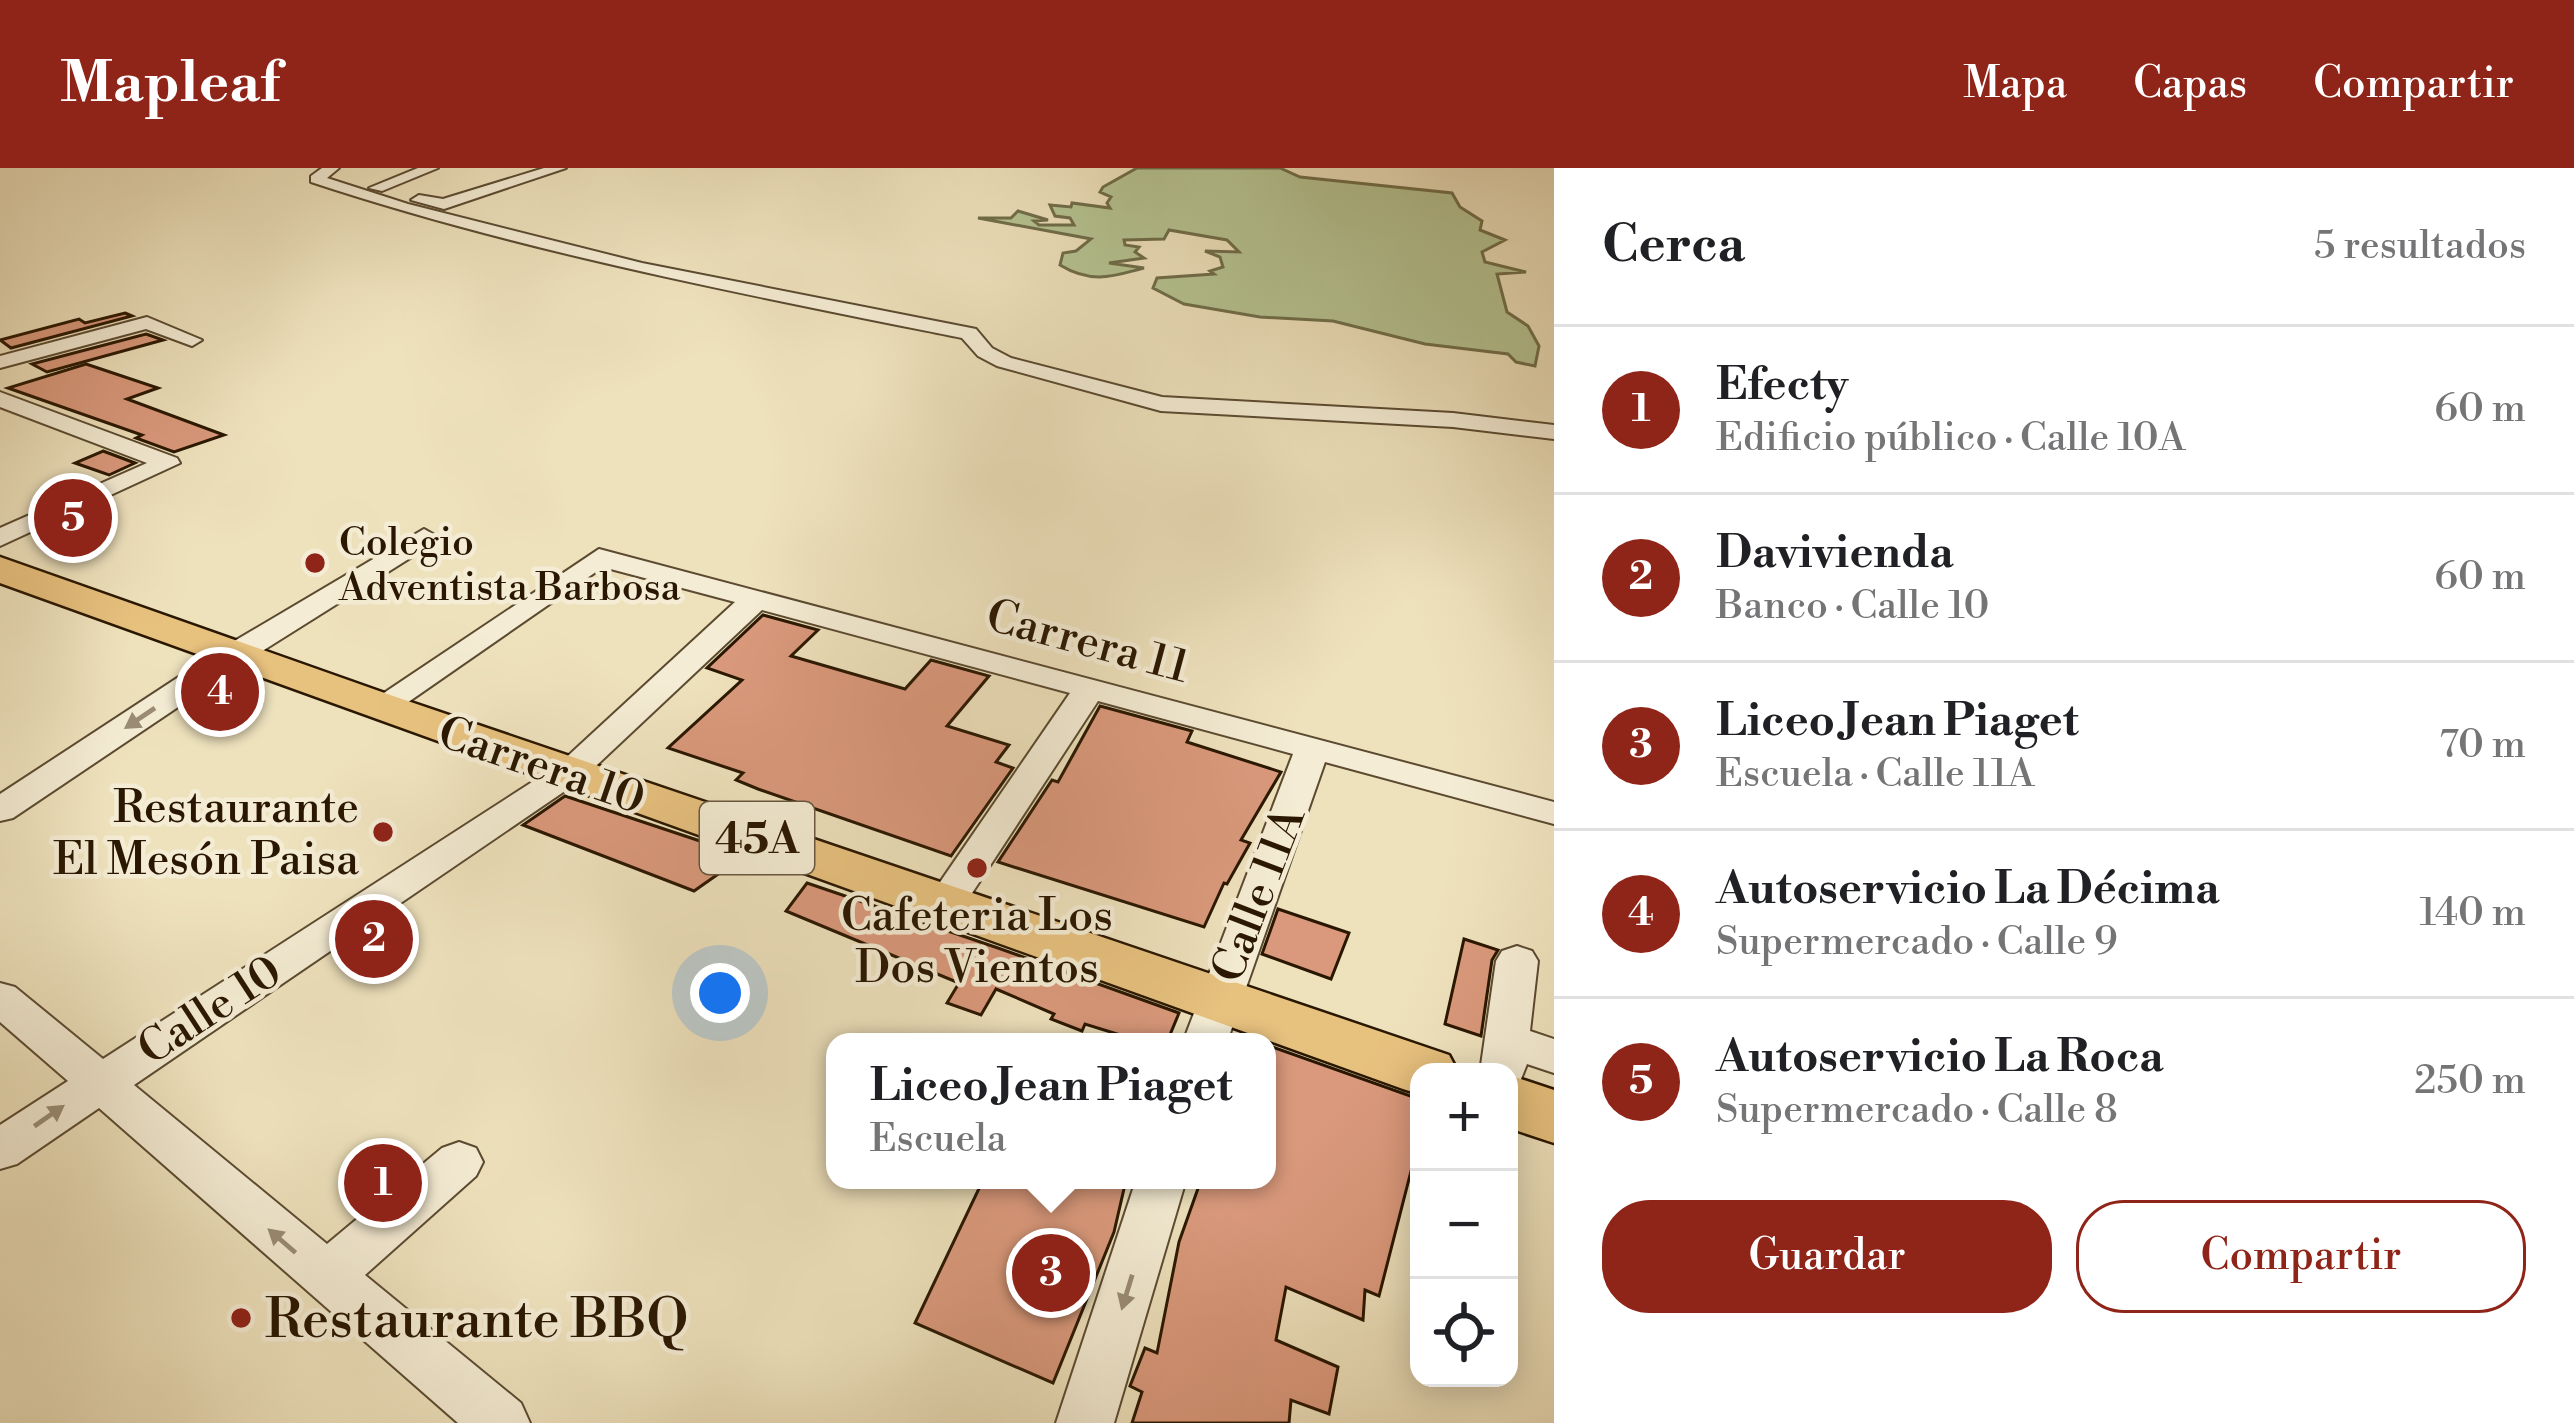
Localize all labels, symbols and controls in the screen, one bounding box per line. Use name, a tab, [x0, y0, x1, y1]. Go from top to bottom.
text: Mapleaf	[60, 48, 280, 120]
text: Mapa	[1963, 58, 2067, 111]
text: Capas	[2133, 58, 2247, 111]
text: Compartir	[2313, 58, 2514, 111]
text: Cerca	[1602, 214, 1745, 278]
text: 5 resultados	[2314, 222, 2526, 271]
text: Efecty	[1716, 357, 1848, 414]
text: 1	[1632, 385, 1650, 434]
text: 60 m	[2434, 385, 2526, 434]
text: Edificio público · Calle 10A	[1716, 414, 2185, 463]
pin: 5	[34, 473, 112, 563]
place label: Colegio Adventista Barbosa	[338, 519, 681, 613]
text: Davivienda	[1716, 525, 1954, 582]
marker: Colegio Adventista Barbosa	[302, 550, 328, 576]
text: 2	[1629, 553, 1653, 602]
text: 60 m	[2434, 553, 2526, 602]
text: Banco · Calle 10	[1716, 582, 1989, 631]
street label: Carrera 11	[980, 588, 1195, 697]
pin: 4	[181, 647, 259, 737]
text: Liceo Jean Piaget	[1716, 693, 2079, 750]
street label: Carrera 10	[430, 704, 652, 828]
one-way arrow	[123, 706, 156, 728]
text: 3	[1629, 721, 1653, 770]
text: 70 m	[2439, 721, 2526, 770]
text: Escuela · Calle 11A	[1716, 750, 2034, 799]
place label: Restaurante El Mesón Paisa	[53, 780, 359, 889]
street label: Calle 11A	[1200, 798, 1319, 991]
road number: 45A	[700, 802, 814, 874]
marker: Restaurante El Mesón Paisa	[370, 819, 396, 845]
marker: Cafeteria Los Dos Vientos	[964, 855, 990, 881]
text: Autoservicio La Décima	[1716, 861, 2220, 918]
place label: Cafeteria Los Dos Vientos	[841, 888, 1113, 997]
text: 4	[1628, 889, 1654, 938]
text: 140 m	[2419, 889, 2526, 938]
pin: 2	[335, 894, 413, 984]
text: Supermercado · Calle 9	[1716, 918, 2118, 967]
street label: Calle 10	[128, 944, 293, 1079]
your location	[690, 963, 750, 1023]
text: Autoservicio La Roca	[1716, 1029, 2164, 1086]
popup	[826, 1033, 1276, 1189]
text: 5	[1629, 1057, 1653, 1106]
text: 250 m	[2414, 1057, 2526, 1106]
text: Liceo Jean Piaget	[870, 1058, 1232, 1115]
map controls	[1410, 1063, 1518, 1387]
button: +	[1410, 1063, 1518, 1171]
text: Supermercado · Calle 8	[1716, 1086, 2118, 1135]
one-way arrow	[32, 1105, 65, 1128]
text: Escuela	[870, 1115, 1007, 1164]
pin: 1	[344, 1138, 422, 1228]
button: −	[1410, 1171, 1518, 1279]
button: Guardar	[1602, 1200, 2052, 1313]
button: Compartir	[2076, 1200, 2526, 1313]
one-way arrow	[267, 1228, 297, 1255]
pin: 3	[1012, 1228, 1090, 1318]
one-way arrow	[1116, 1274, 1135, 1311]
button: locate	[1410, 1279, 1518, 1387]
place label: Restaurante BBQ	[265, 1287, 689, 1355]
marker: Restaurante BBQ	[228, 1305, 254, 1331]

